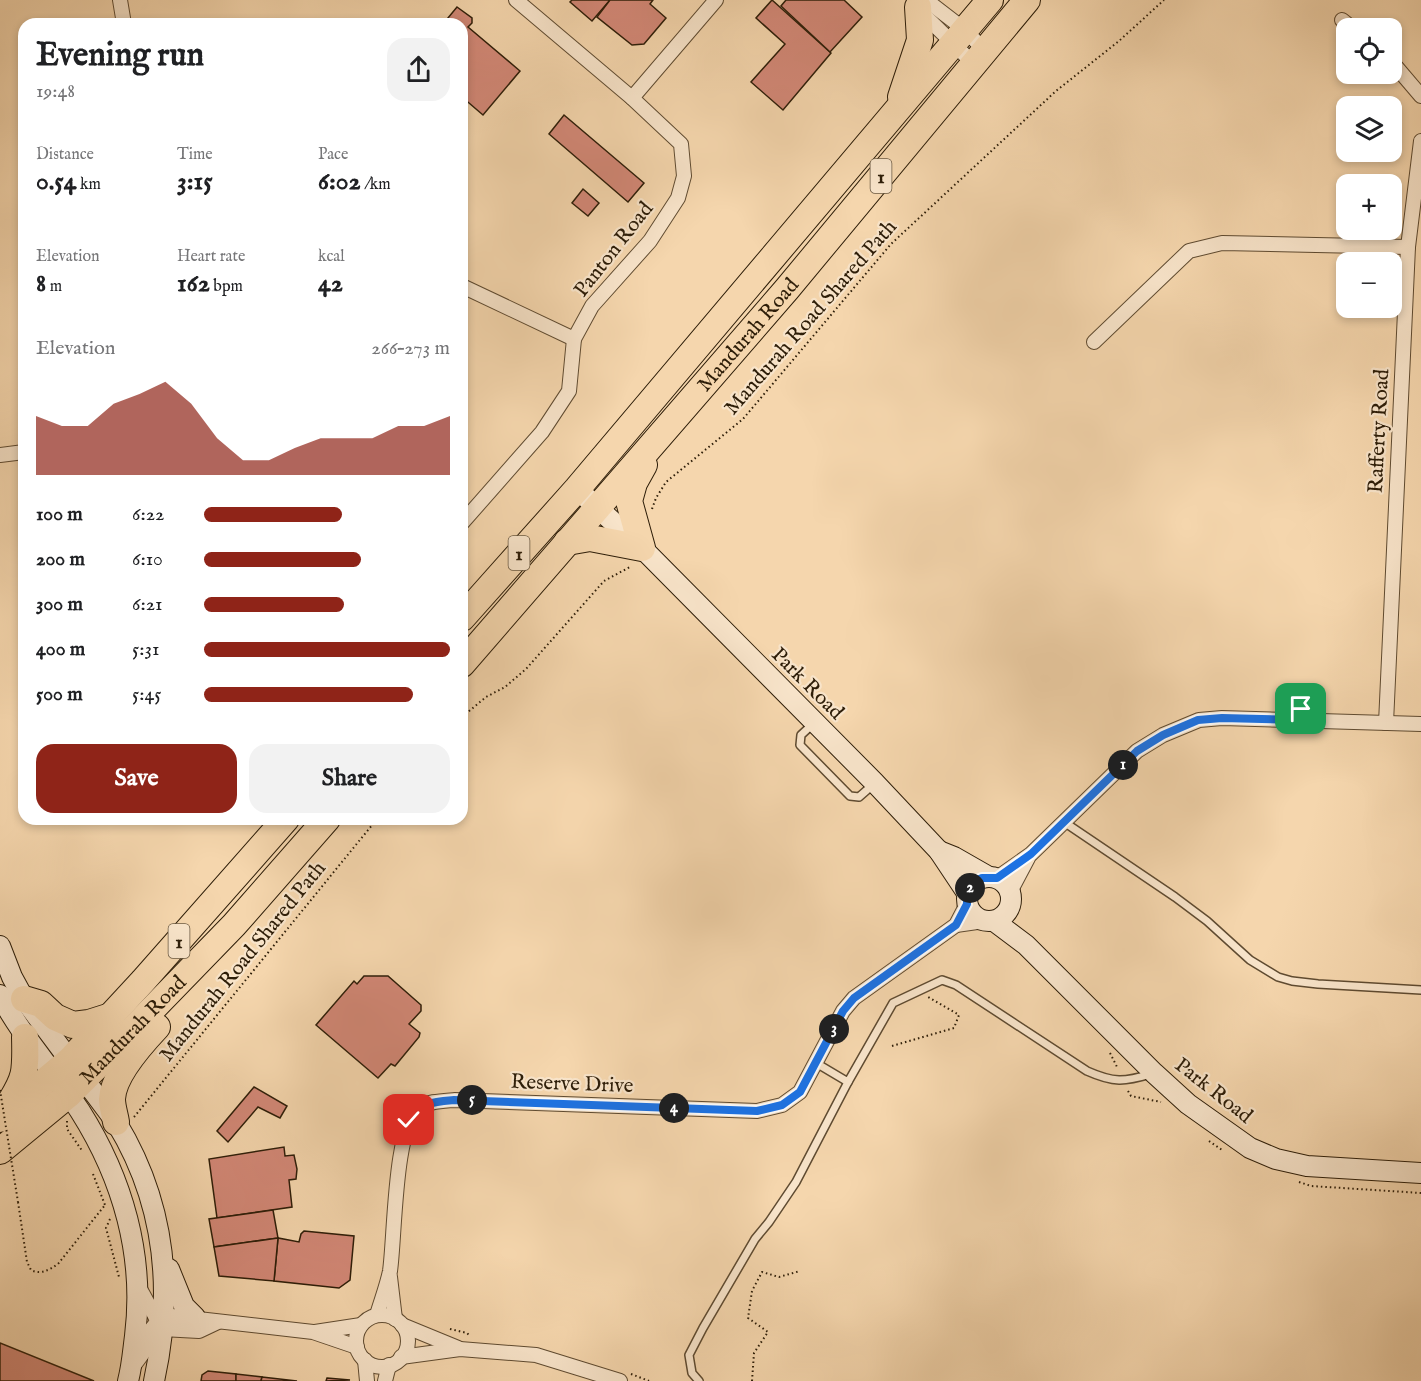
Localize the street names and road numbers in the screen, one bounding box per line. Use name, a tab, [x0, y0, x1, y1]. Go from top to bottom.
road number: 1	[870, 159, 892, 193]
street label: Panton Road	[568, 196, 660, 303]
street label: Mandurah Road Shared Path	[718, 214, 902, 420]
street label: Mandurah Road	[692, 272, 804, 396]
street label: Rafferty Road	[1363, 367, 1396, 494]
road number: 1	[508, 536, 530, 570]
street label: Park Road	[765, 642, 850, 727]
street label: Mandurah Road Shared Path	[154, 856, 332, 1068]
road number: 1	[168, 924, 190, 958]
street label: Mandurah Road	[74, 970, 193, 1091]
street label: Park Road	[1169, 1052, 1258, 1131]
street label: Reserve Drive	[510, 1069, 634, 1100]

